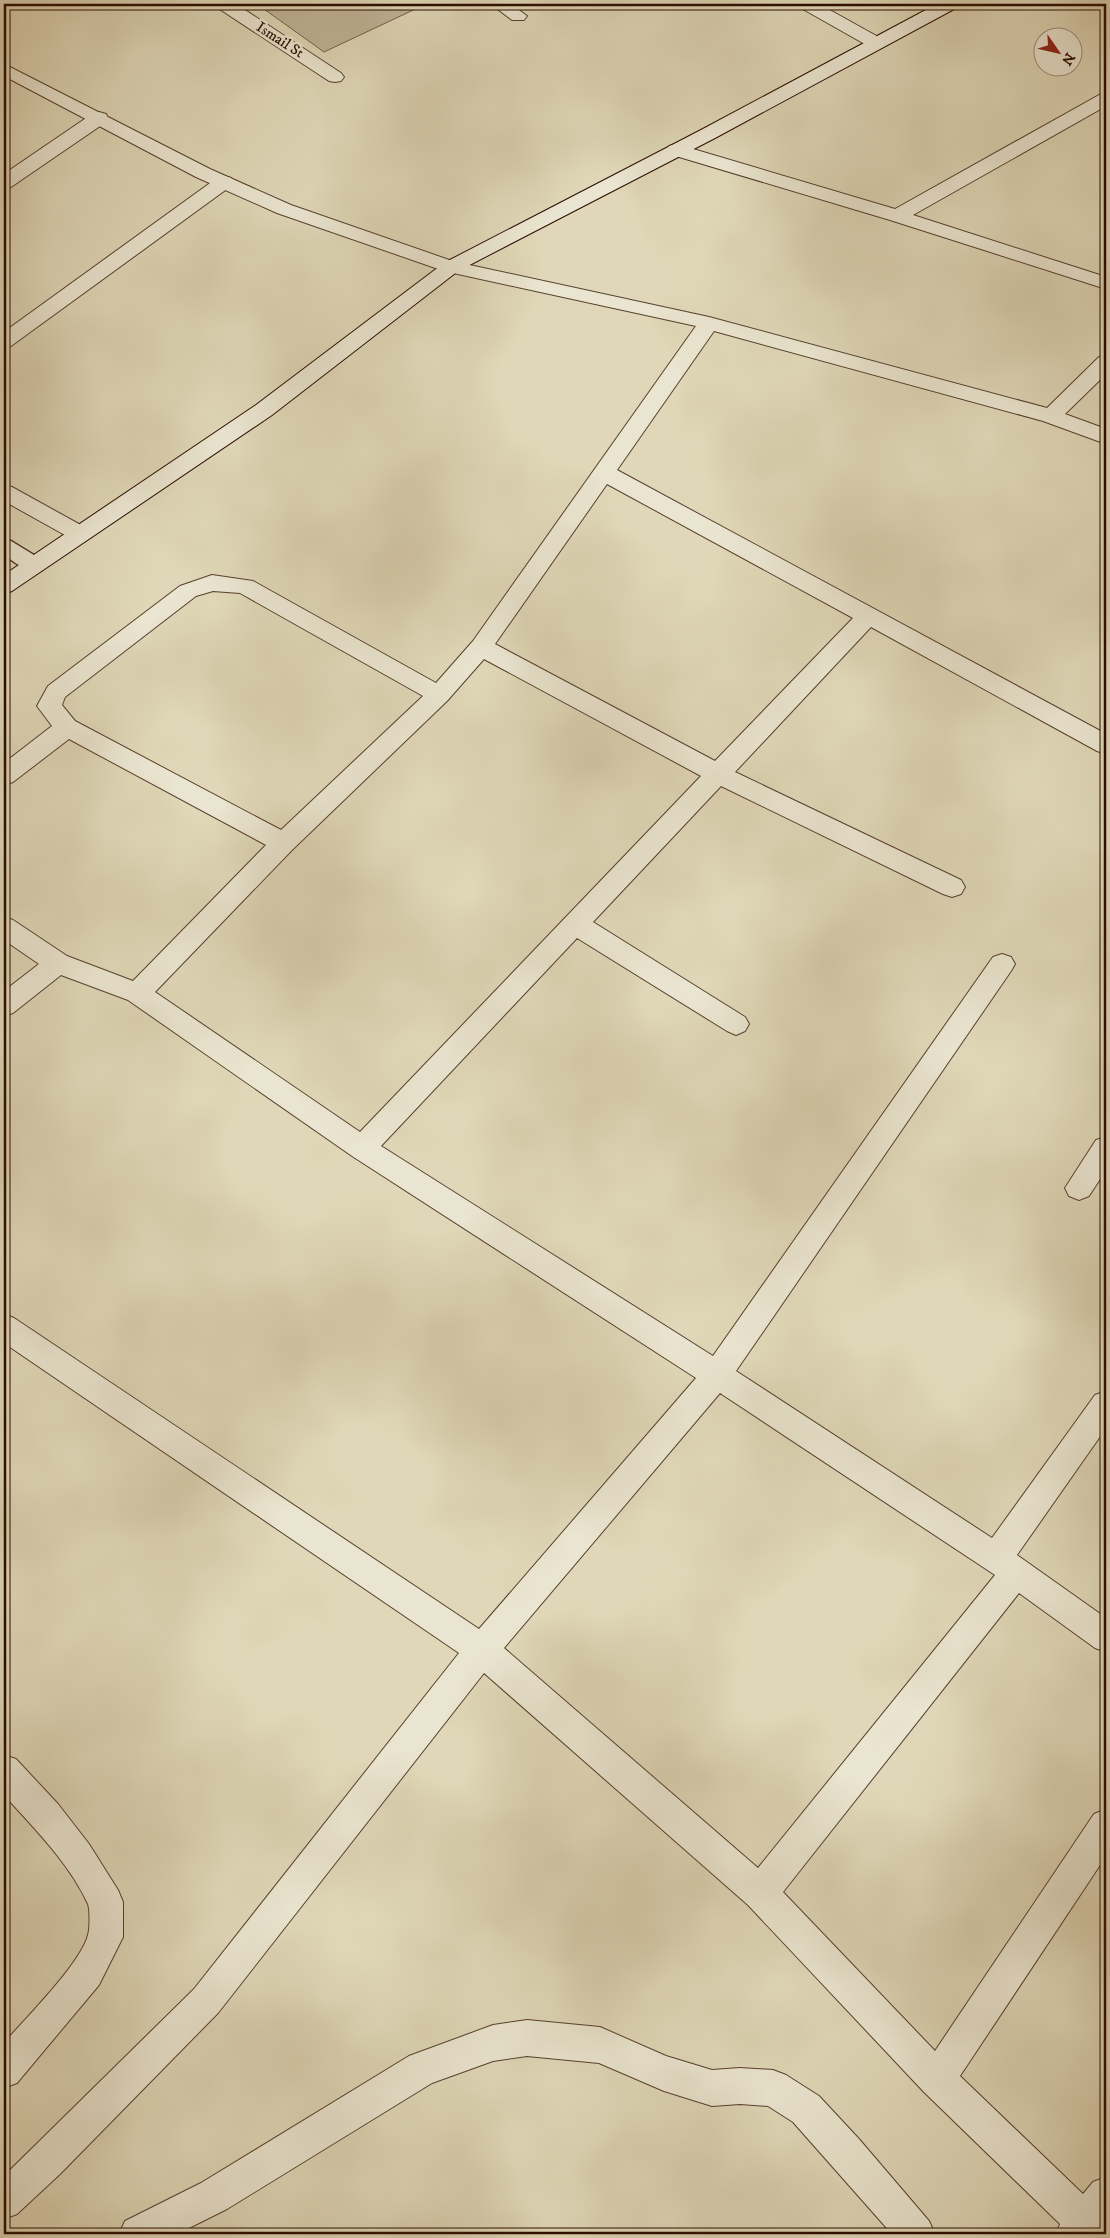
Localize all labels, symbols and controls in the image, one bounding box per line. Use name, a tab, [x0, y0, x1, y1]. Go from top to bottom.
street label: Ismail St	[253, 18, 308, 63]
north arrow	[1032, 28, 1082, 78]
text: N	[1057, 49, 1079, 69]

